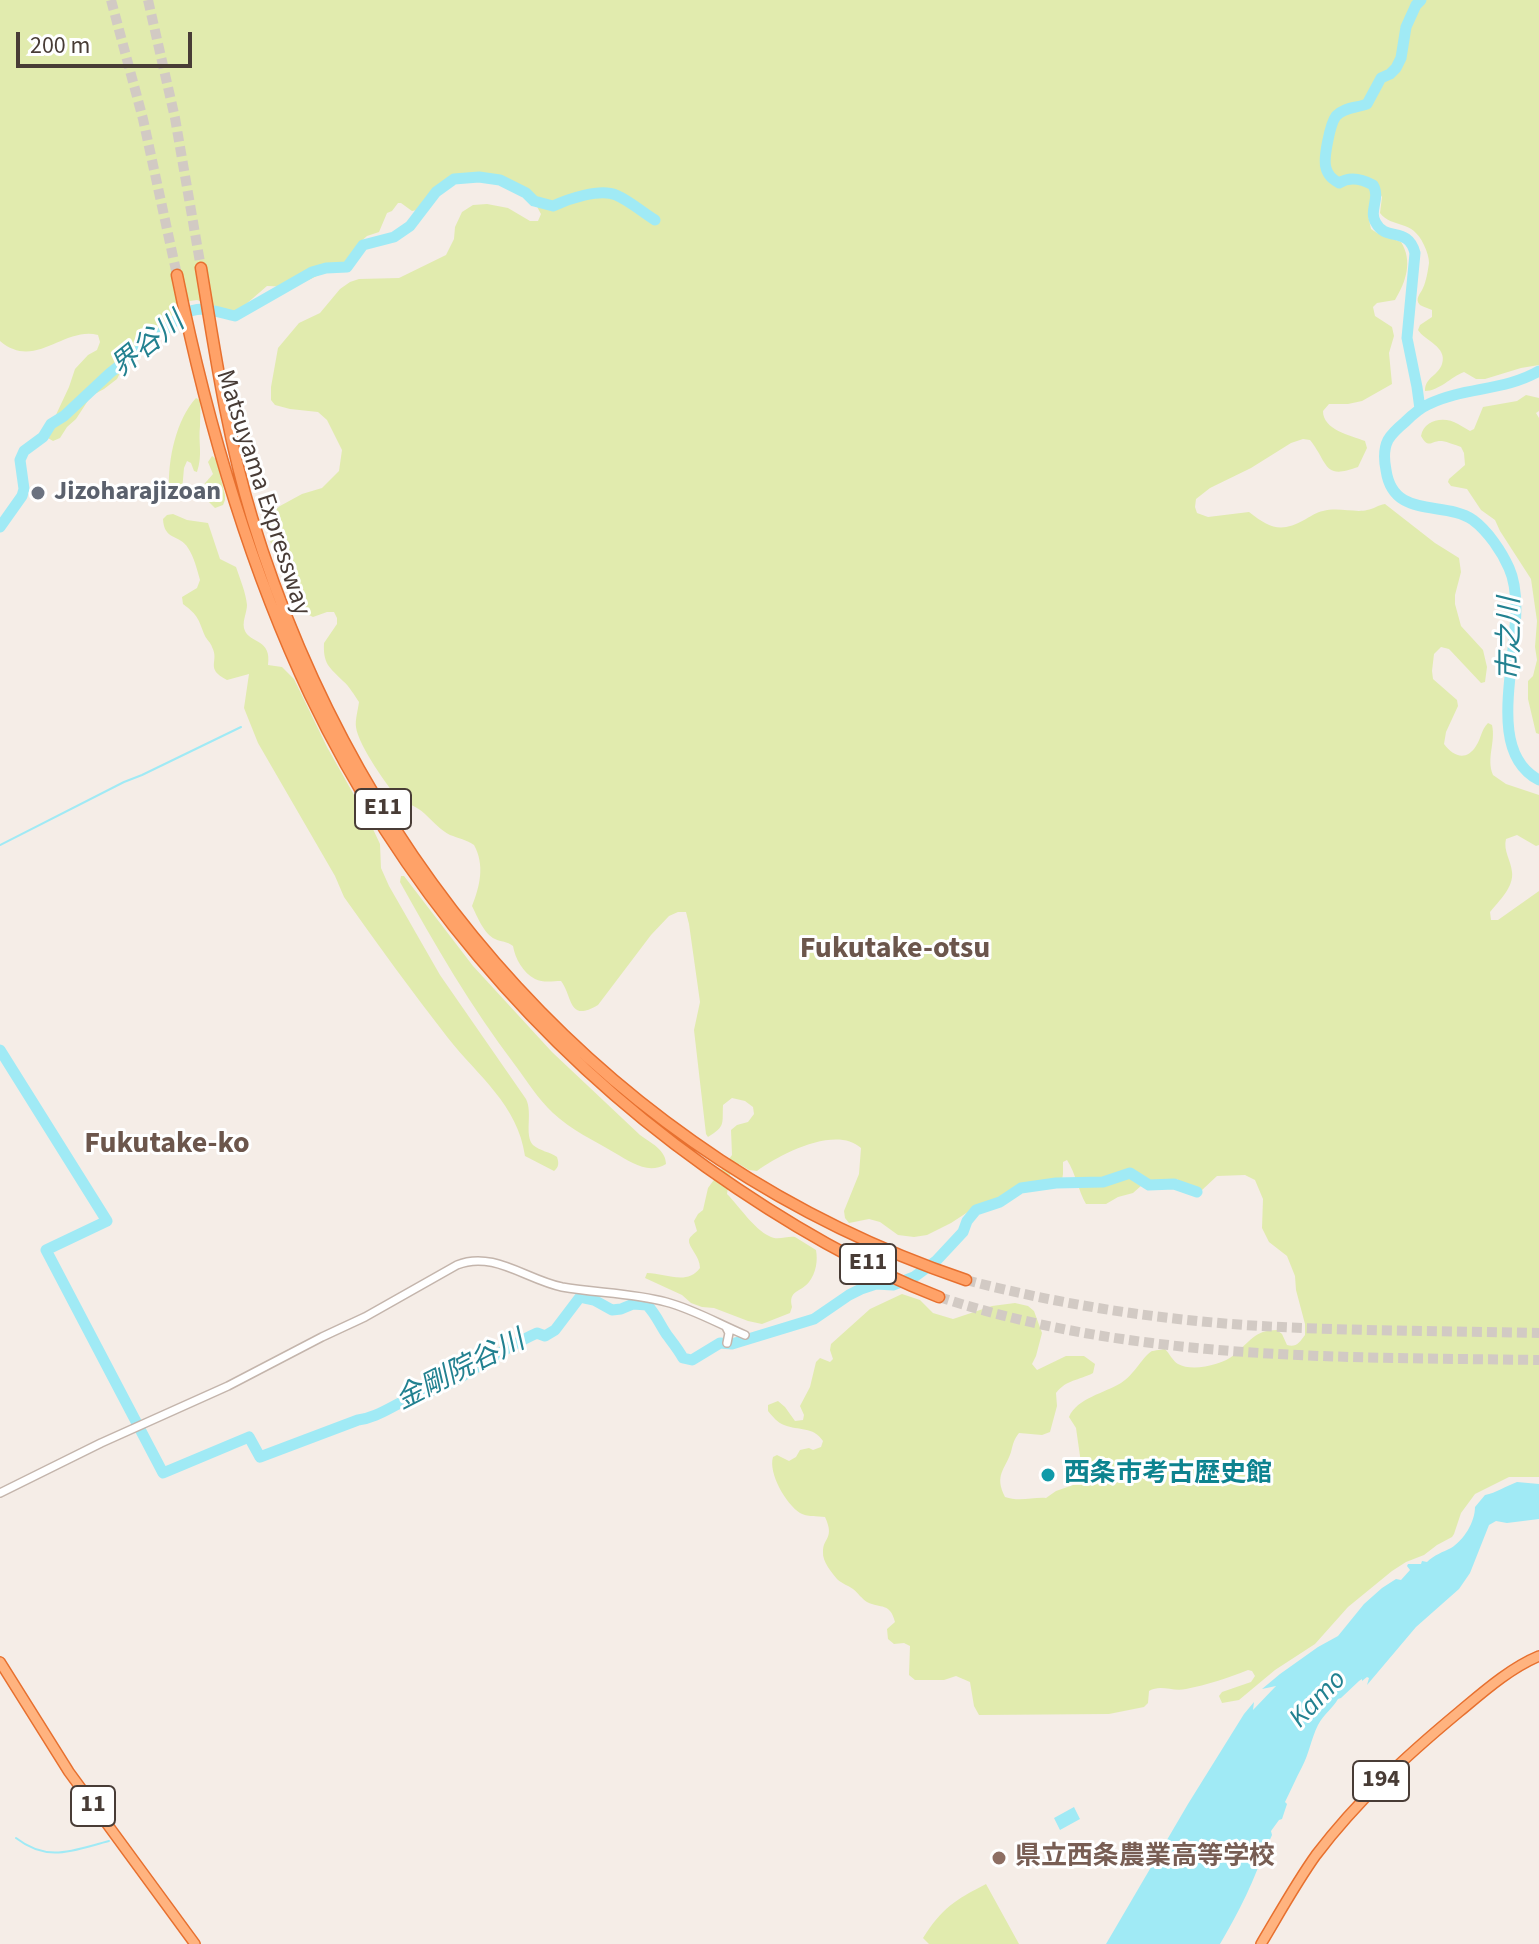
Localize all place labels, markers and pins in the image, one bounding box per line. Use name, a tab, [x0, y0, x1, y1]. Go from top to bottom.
place label: Jizoharajizoan	[54, 477, 221, 509]
marker: Jizoharajizoan	[29, 484, 47, 502]
place label: 西条市考古歴史館	[1064, 1459, 1272, 1491]
marker: 西条市考古歴史館	[1039, 1466, 1057, 1484]
place label: 県立西条農業高等学校	[1015, 1842, 1275, 1874]
marker: 県立西条農業高等学校	[990, 1849, 1008, 1867]

